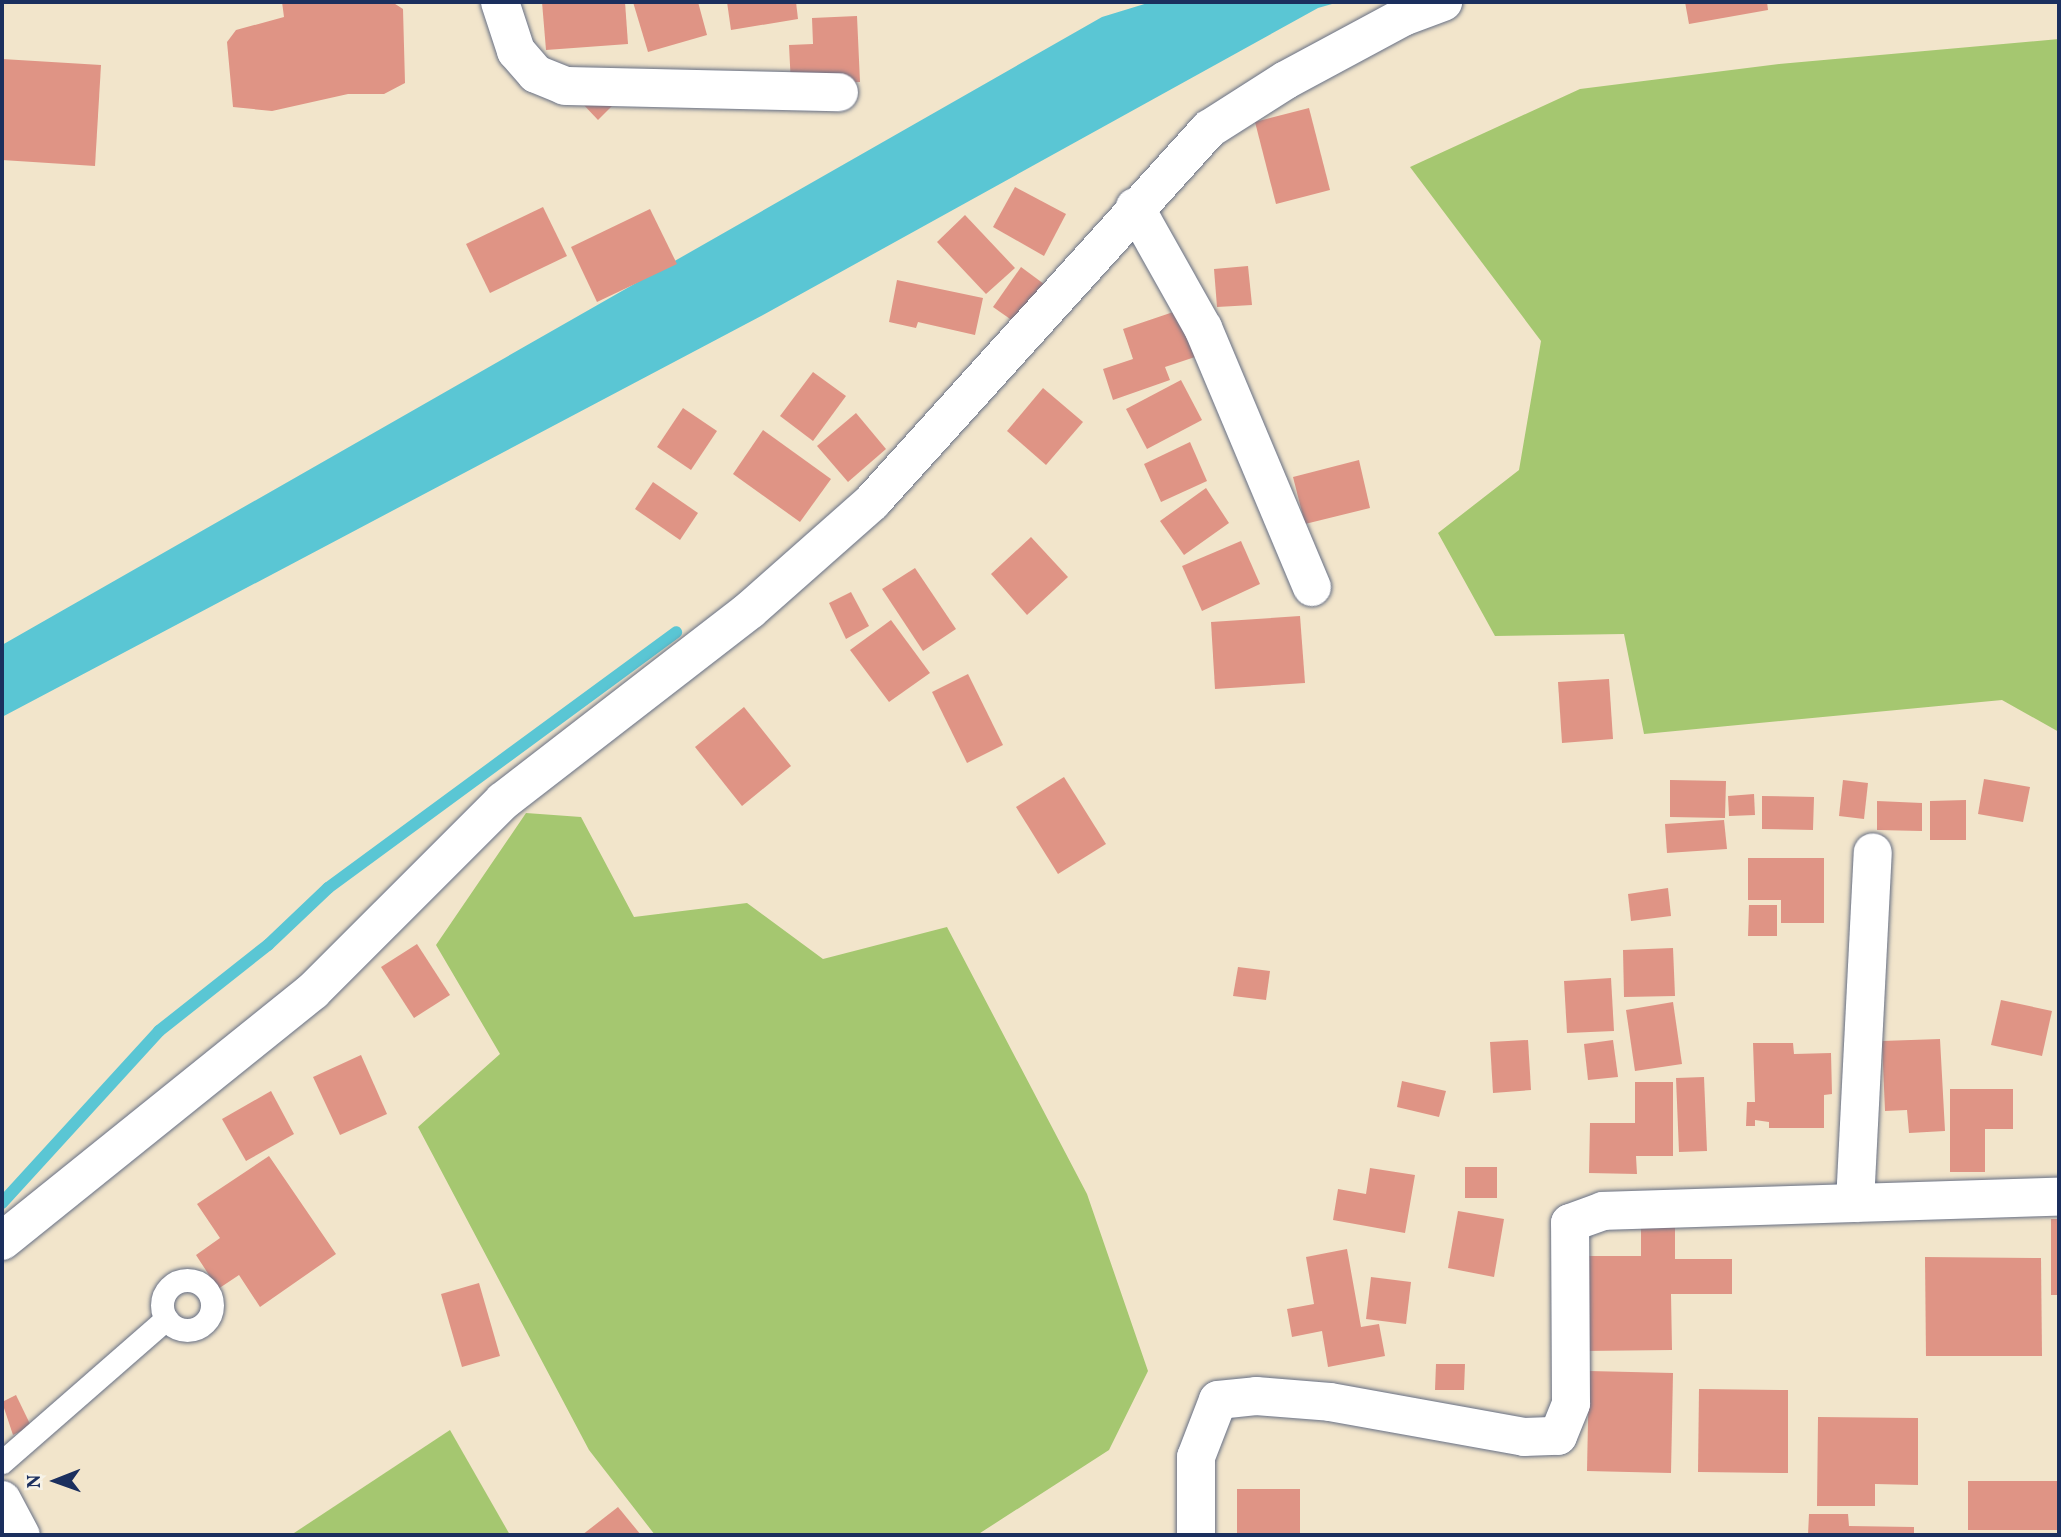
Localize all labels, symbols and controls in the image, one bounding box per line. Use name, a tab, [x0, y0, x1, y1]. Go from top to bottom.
north arrow	[21, 1446, 91, 1516]
text: N	[22, 1474, 48, 1488]

